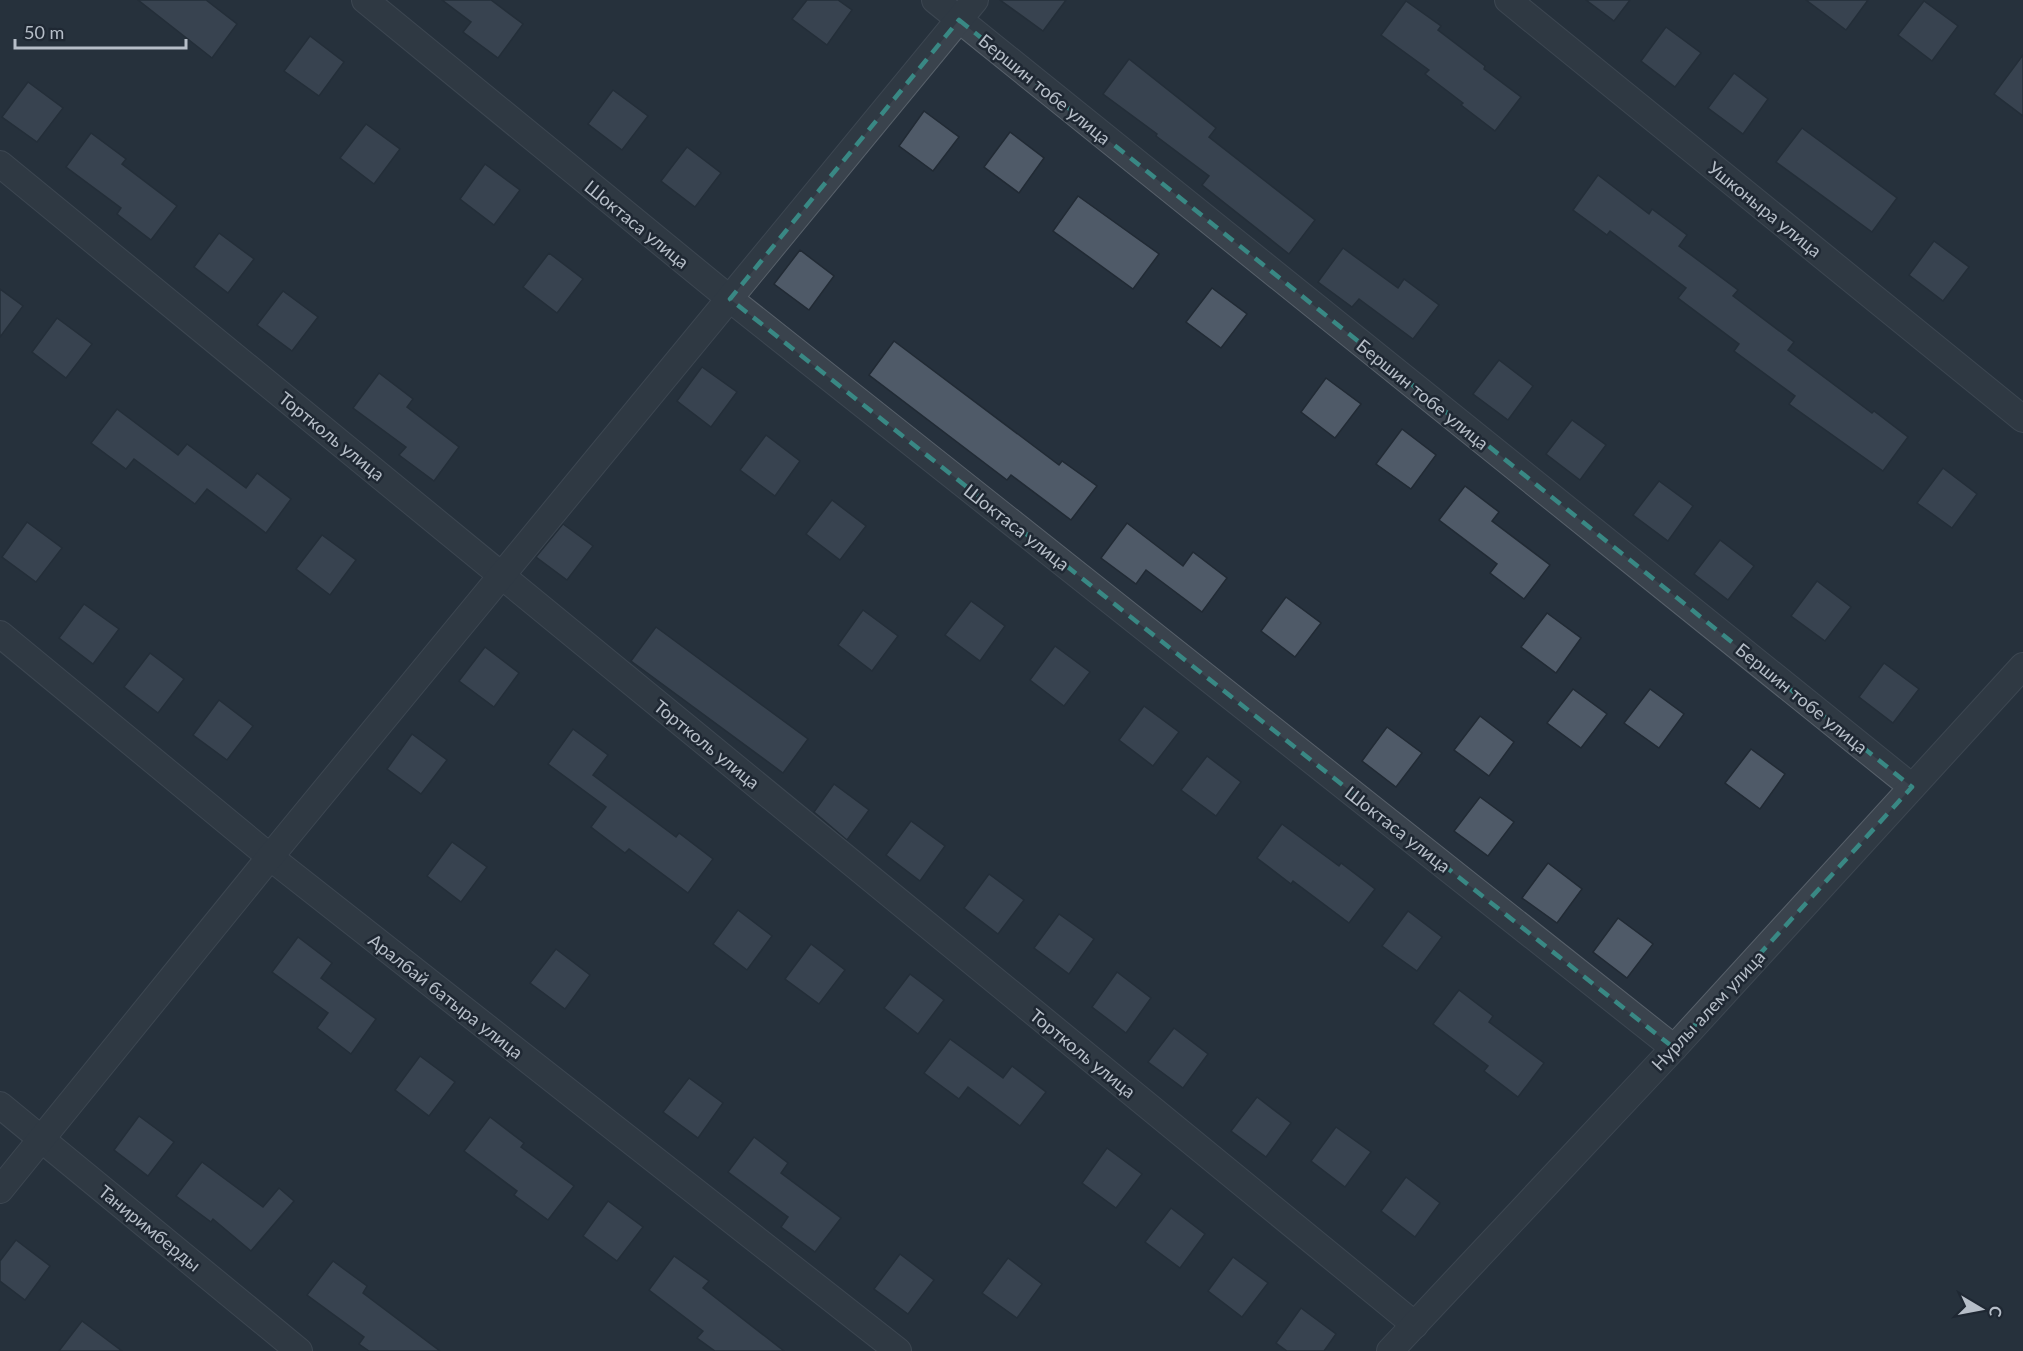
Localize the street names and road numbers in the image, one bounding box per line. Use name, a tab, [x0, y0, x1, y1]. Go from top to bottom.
street label: Бершин тобе улица	[975, 29, 1115, 149]
street label: Ушконыра улица	[1704, 156, 1826, 262]
street label: Шоктаса улица	[580, 175, 694, 273]
street label: Бершин тобе улица	[1353, 334, 1493, 454]
street label: Тортколь улица	[275, 387, 389, 485]
street label: Шоктаса улица	[960, 479, 1074, 575]
street label: Бершин тобе улица	[1732, 638, 1872, 758]
street label: Тортколь улица	[650, 695, 764, 793]
street label: Шоктаса улица	[1341, 781, 1455, 877]
street label: Аралбай батыра улица	[364, 929, 528, 1063]
street label: Нурлы алем улица	[1647, 945, 1769, 1075]
street label: Тортколь улица	[1026, 1004, 1140, 1102]
street label: Таниримберды	[94, 1180, 206, 1276]

